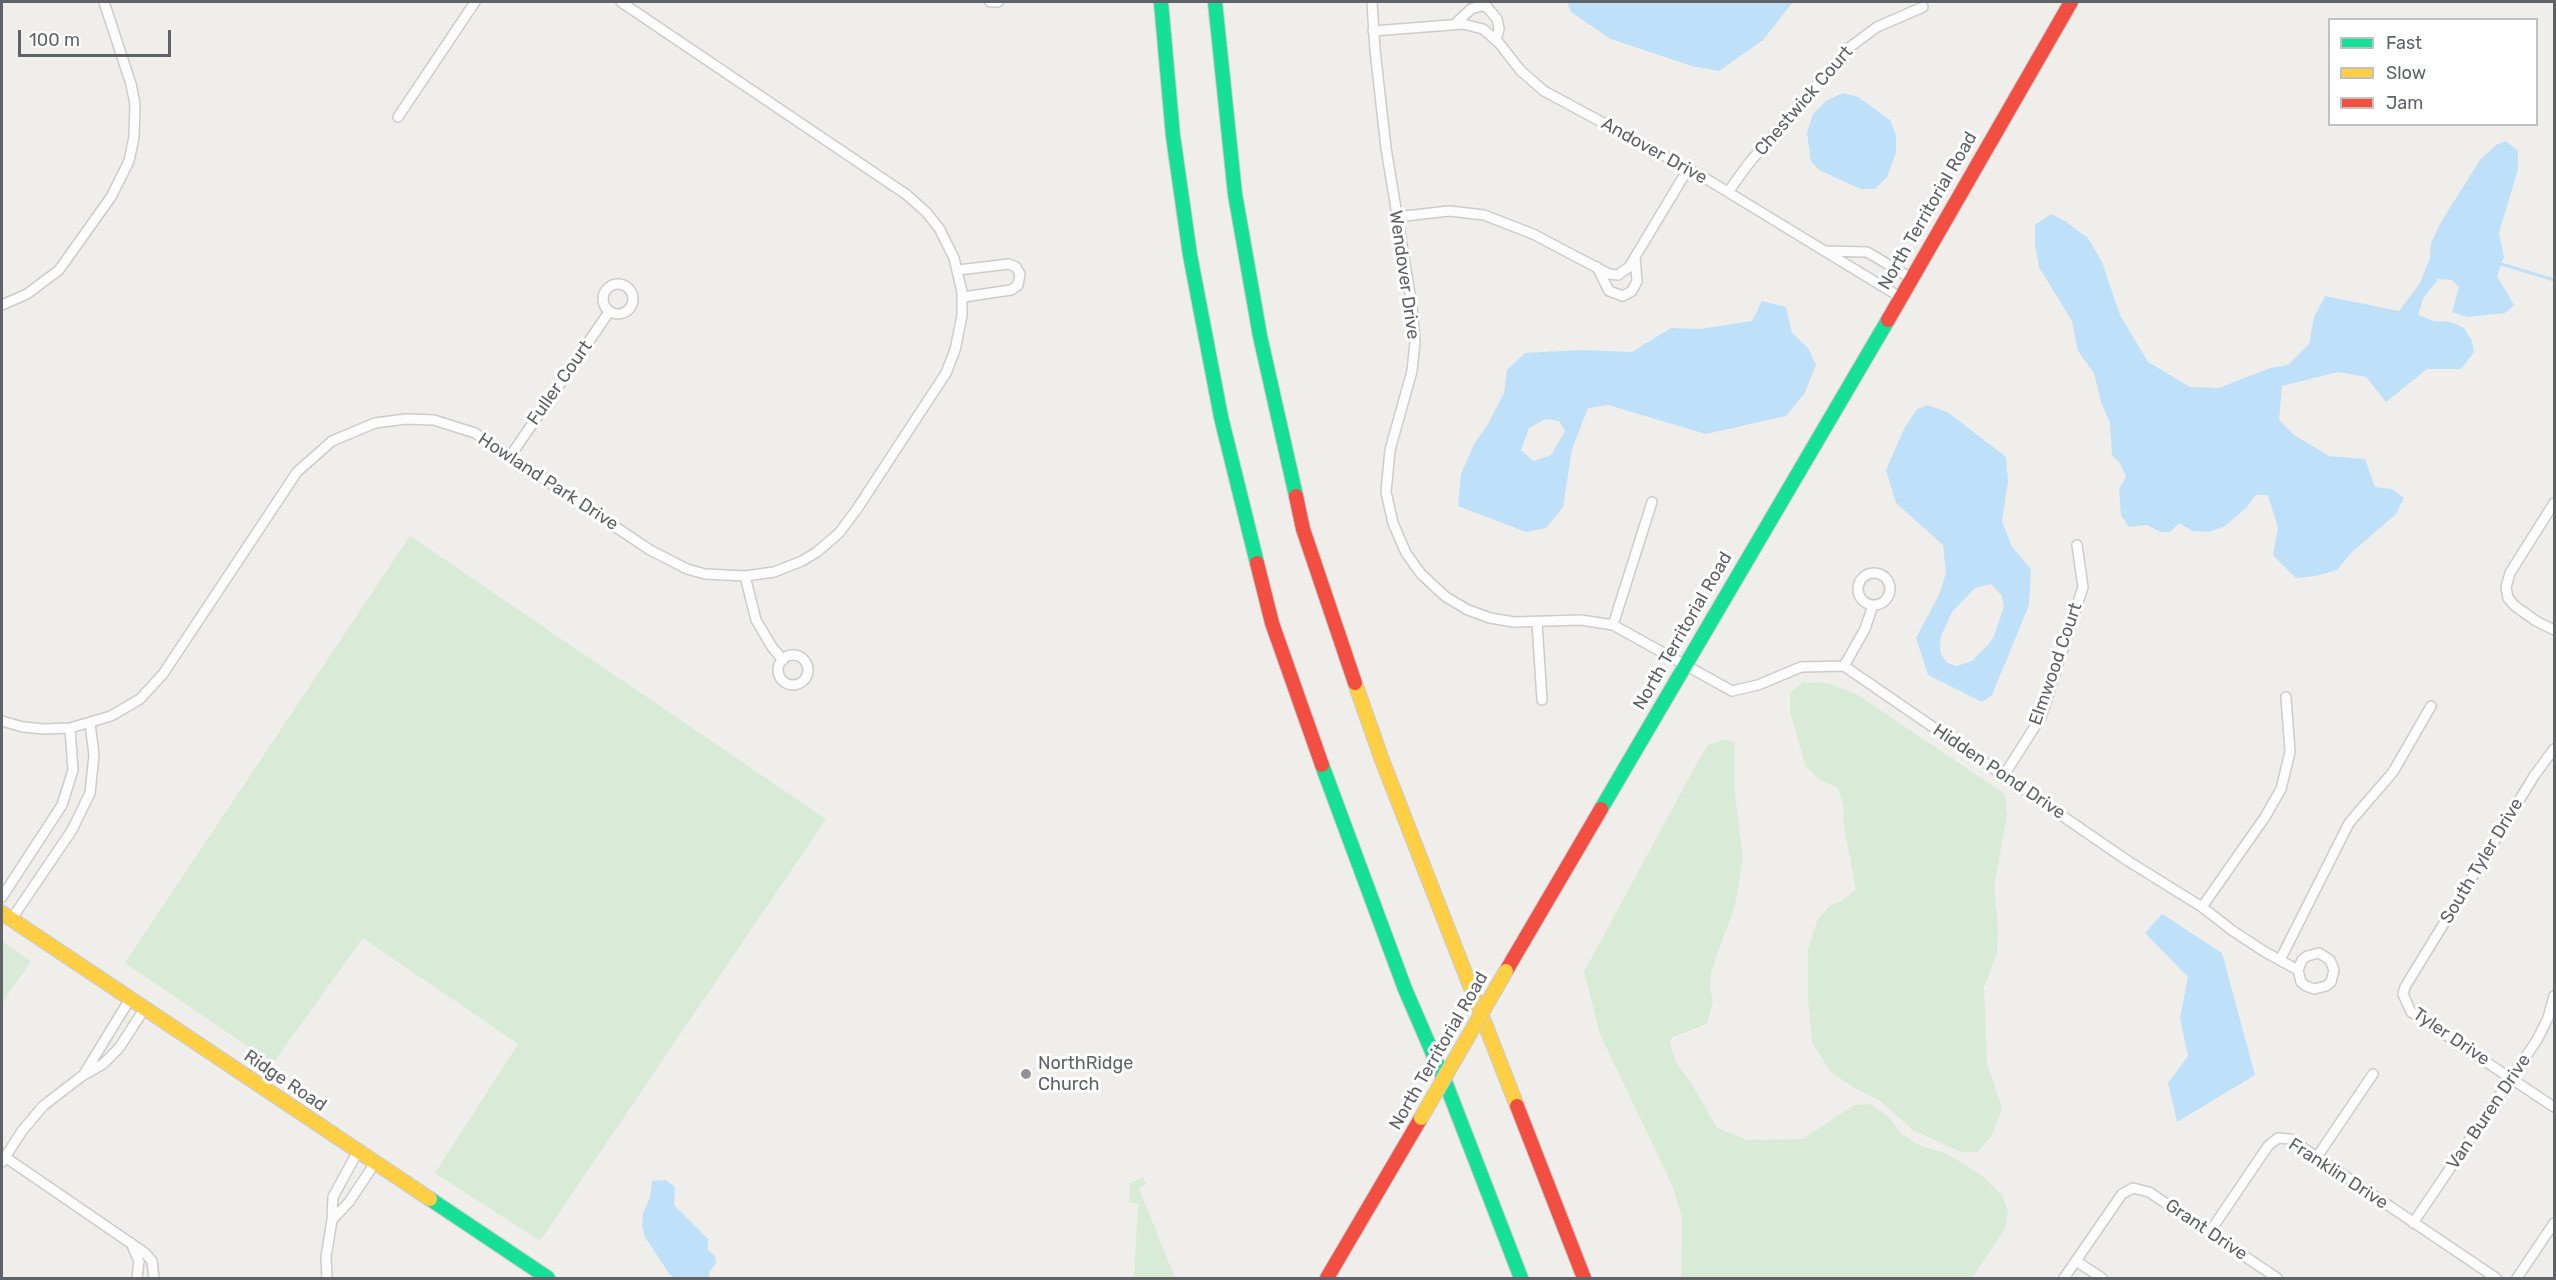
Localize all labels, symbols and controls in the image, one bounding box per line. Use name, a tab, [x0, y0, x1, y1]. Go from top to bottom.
scale bar	[21, 18, 174, 56]
legend	[2328, 18, 2538, 126]
text: 100 m	[29, 29, 80, 51]
text: Fast	[2386, 32, 2422, 54]
street label: Chestwick Court	[1750, 42, 1858, 160]
text: Slow	[2386, 62, 2426, 84]
text: Jam	[2386, 92, 2423, 114]
street label: Andover Drive	[1597, 113, 1711, 189]
street label: North Territorial Road	[1874, 128, 1982, 294]
street label: Wendover Drive	[1384, 209, 1424, 341]
street label: Fuller Court	[523, 337, 597, 429]
street label: Howland Park Drive	[474, 429, 622, 535]
street label: North Territorial Road	[1629, 548, 1737, 714]
street label: Elmwood Court	[2025, 600, 2087, 728]
street label: Hidden Pond Drive	[1929, 720, 2069, 824]
street label: South Tyler Drive	[2436, 794, 2528, 928]
street label: North Territorial Road	[1385, 968, 1493, 1134]
street label: Tyler Drive	[2409, 1003, 2493, 1071]
street label: Ridge Road	[240, 1046, 330, 1116]
street label: Van Buren Drive	[2443, 1050, 2535, 1174]
place label: NorthRidge Church	[1038, 1053, 1133, 1096]
marker: NorthRidge Church	[1019, 1067, 1033, 1081]
street label: Franklin Drive	[2284, 1134, 2392, 1214]
street label: Grant Drive	[2161, 1195, 2251, 1265]

